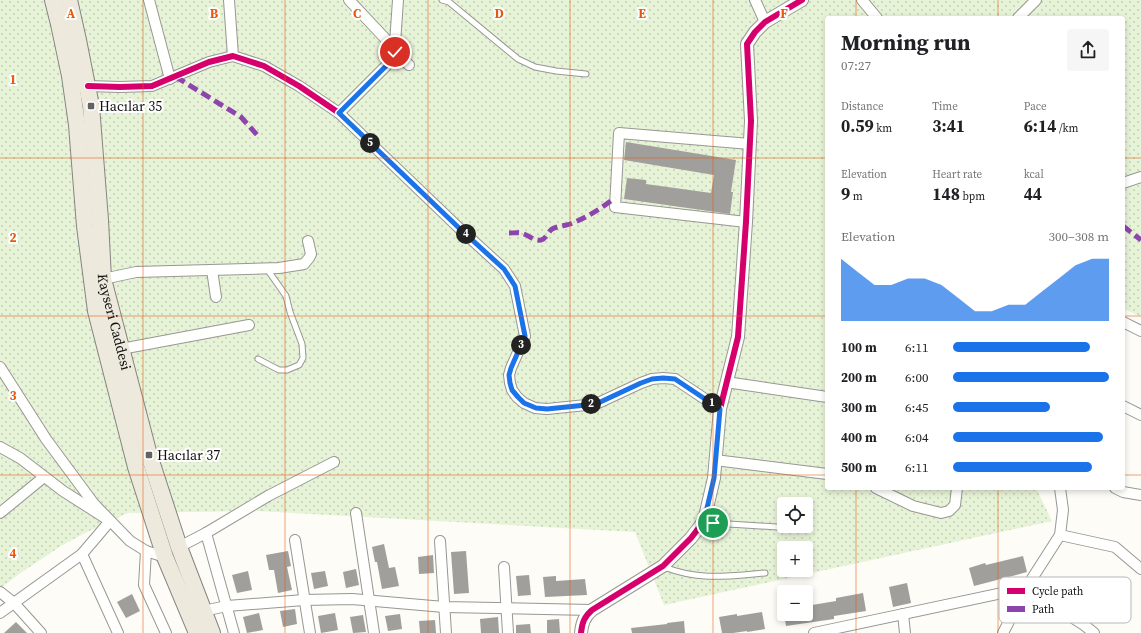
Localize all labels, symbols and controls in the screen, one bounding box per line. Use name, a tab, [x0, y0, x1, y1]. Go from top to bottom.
text: A	[67, 5, 76, 22]
text: B	[210, 5, 219, 22]
text: C	[353, 5, 361, 22]
text: D	[494, 5, 504, 22]
text: E	[638, 5, 646, 22]
text: F	[780, 5, 788, 22]
text: Morning run	[841, 27, 971, 57]
button: share	[1067, 29, 1109, 71]
pin	[378, 35, 412, 69]
icon: check	[384, 41, 406, 63]
text: 07:27	[841, 57, 871, 74]
text: 1	[9, 71, 17, 88]
place label: Hacılar 35	[99, 96, 162, 116]
text: Distance	[841, 99, 884, 114]
text: Time	[932, 99, 958, 114]
text: Pace	[1024, 99, 1047, 114]
marker: Hacılar 35	[86, 101, 96, 111]
text: 0.59	[841, 114, 874, 138]
text: 3:41	[932, 114, 965, 138]
text: 6:14	[1024, 114, 1056, 138]
text: km	[874, 121, 892, 136]
text: /km	[1056, 121, 1079, 136]
pin: 5	[360, 133, 380, 153]
text: 5	[367, 135, 373, 150]
text: Elevation	[841, 167, 887, 182]
text: Heart rate	[932, 167, 982, 182]
text: kcal	[1024, 167, 1044, 182]
text: 9	[841, 182, 850, 206]
text: 148	[932, 182, 960, 206]
text: 44	[1024, 182, 1042, 206]
text: m	[850, 189, 863, 204]
text: bpm	[960, 189, 985, 204]
pin: 4	[456, 224, 476, 244]
text: 4	[463, 226, 469, 241]
text: Elevation	[841, 228, 895, 245]
text: 300–308 m	[1049, 228, 1109, 245]
text: 2	[9, 229, 17, 246]
street label: Kayseri Caddesi	[93, 273, 136, 372]
pin: 3	[511, 335, 531, 355]
text: 3	[518, 337, 524, 352]
text: 100 m	[841, 339, 877, 356]
text: 6:11	[905, 339, 928, 356]
text: 200 m	[841, 369, 877, 386]
text: 6:00	[905, 369, 928, 386]
text: 3	[9, 387, 17, 404]
pin: 1	[702, 393, 722, 413]
pin: 2	[581, 394, 601, 414]
text: 1	[709, 395, 715, 410]
text: 2	[588, 396, 594, 411]
text: 300 m	[841, 399, 877, 416]
text: 6:45	[905, 399, 928, 416]
text: 400 m	[841, 429, 877, 446]
text: 6:04	[905, 429, 928, 446]
place label: Hacılar 37	[157, 445, 220, 465]
marker: Hacılar 37	[144, 450, 154, 460]
text: 500 m	[841, 459, 877, 476]
text: 6:11	[905, 459, 928, 476]
map controls	[777, 497, 813, 621]
button: locate	[777, 497, 813, 533]
pin	[696, 506, 730, 540]
icon: arrive	[702, 512, 724, 534]
button: +	[777, 541, 813, 577]
text: 4	[9, 545, 17, 562]
legend	[999, 577, 1131, 623]
text: Cycle path	[1032, 584, 1084, 599]
button: −	[777, 585, 813, 621]
text: Path	[1032, 602, 1055, 617]

